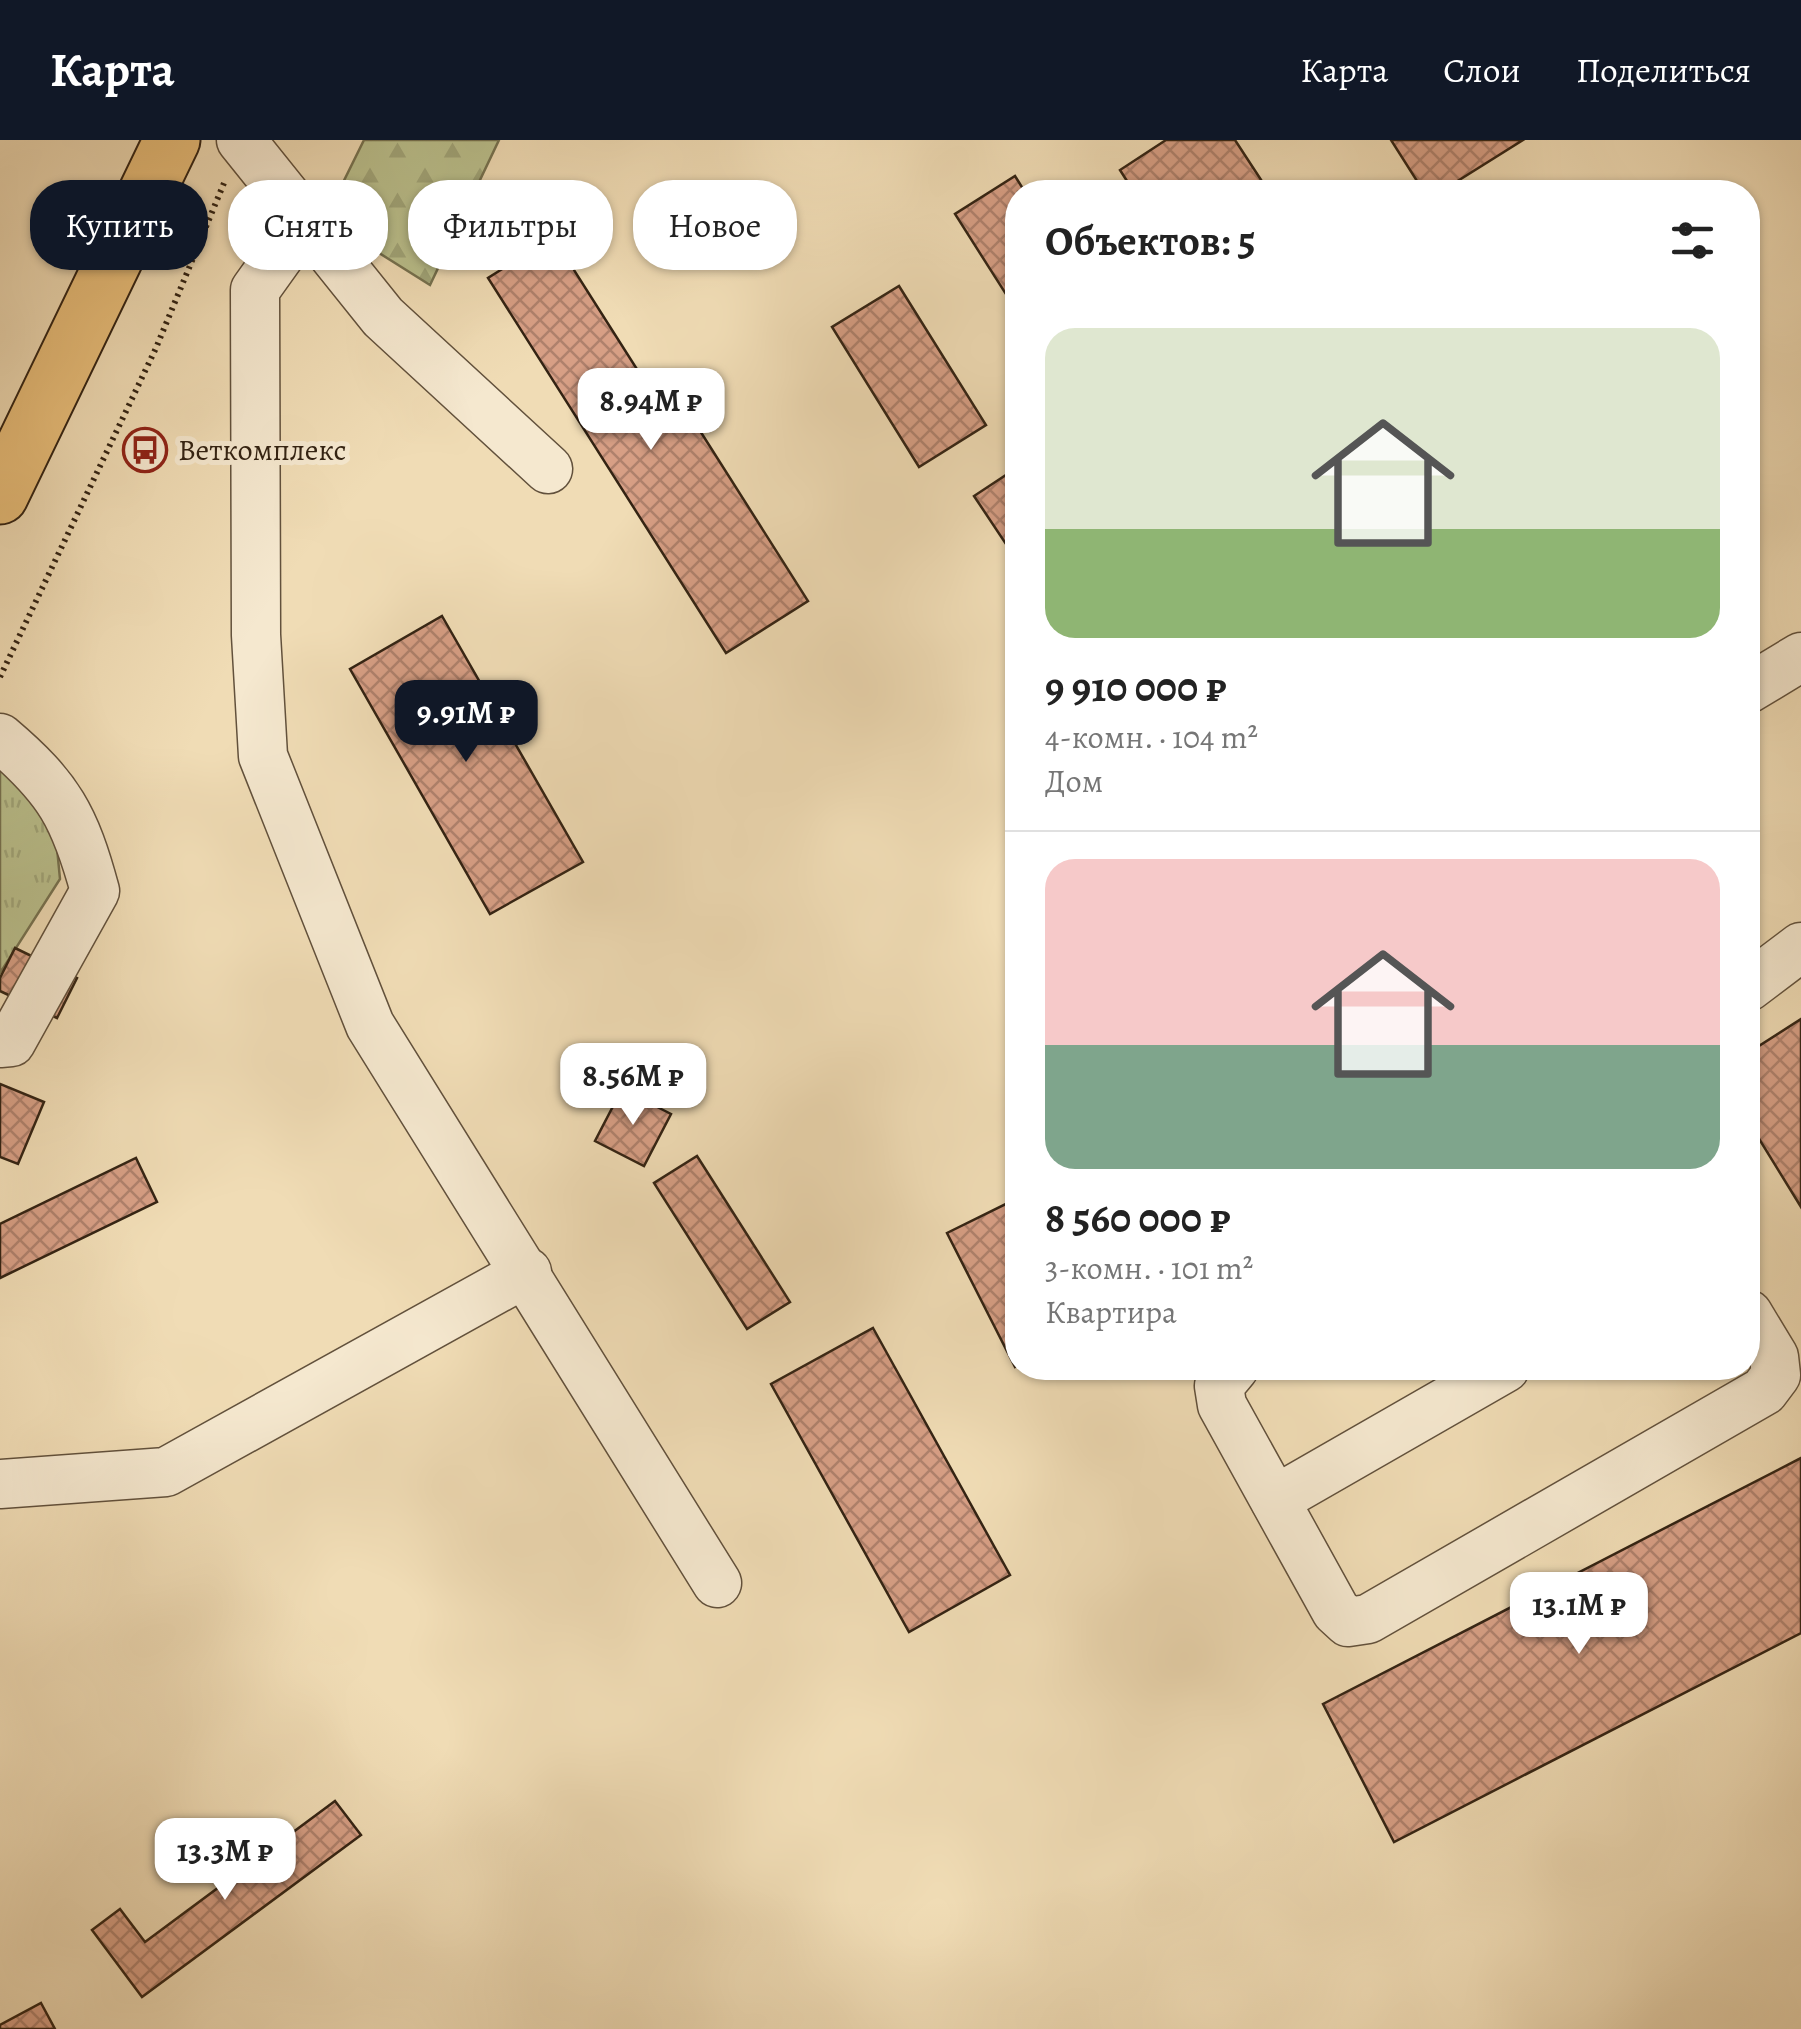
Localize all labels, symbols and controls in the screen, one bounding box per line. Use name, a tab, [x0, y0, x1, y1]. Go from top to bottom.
text: Карта	[50, 37, 175, 103]
text: Карта	[1300, 46, 1388, 94]
text: Слои	[1443, 46, 1521, 94]
text: Поделиться	[1576, 46, 1751, 94]
chip: Купить	[30, 180, 208, 270]
chip: Снять	[228, 180, 388, 270]
chip: Фильтры	[408, 180, 613, 270]
chip: Новое	[633, 180, 797, 270]
text: Объектов: 5	[1045, 212, 1256, 269]
icon: filters	[1665, 213, 1720, 268]
pin: 8.94M ₽	[559, 368, 743, 453]
text: 8.94M ₽	[600, 378, 702, 422]
icon: home	[1293, 393, 1473, 573]
bus stop icon: Веткомплекс	[122, 427, 168, 473]
place label: Веткомплекс	[178, 430, 346, 470]
text: 9 910 000 ₽	[1045, 658, 1227, 715]
pin: 9.91M ₽	[374, 680, 558, 765]
text: 9.91M ₽	[417, 690, 515, 734]
text: 4-комн. · 104 m²	[1045, 715, 1258, 759]
text: Дом	[1045, 759, 1103, 803]
icon: home	[1293, 924, 1473, 1104]
pin: 8.56M ₽	[541, 1043, 725, 1128]
text: 8.56M ₽	[582, 1053, 684, 1097]
text: 8 560 000 ₽	[1045, 1189, 1230, 1246]
text: 3-комн. · 101 m²	[1045, 1246, 1253, 1290]
text: Квартира	[1045, 1290, 1177, 1334]
pin: 13.1M ₽	[1487, 1572, 1671, 1657]
text: 13.1M ₽	[1532, 1582, 1626, 1626]
pin: 13.3M ₽	[133, 1818, 317, 1903]
text: 13.3M ₽	[177, 1828, 273, 1872]

